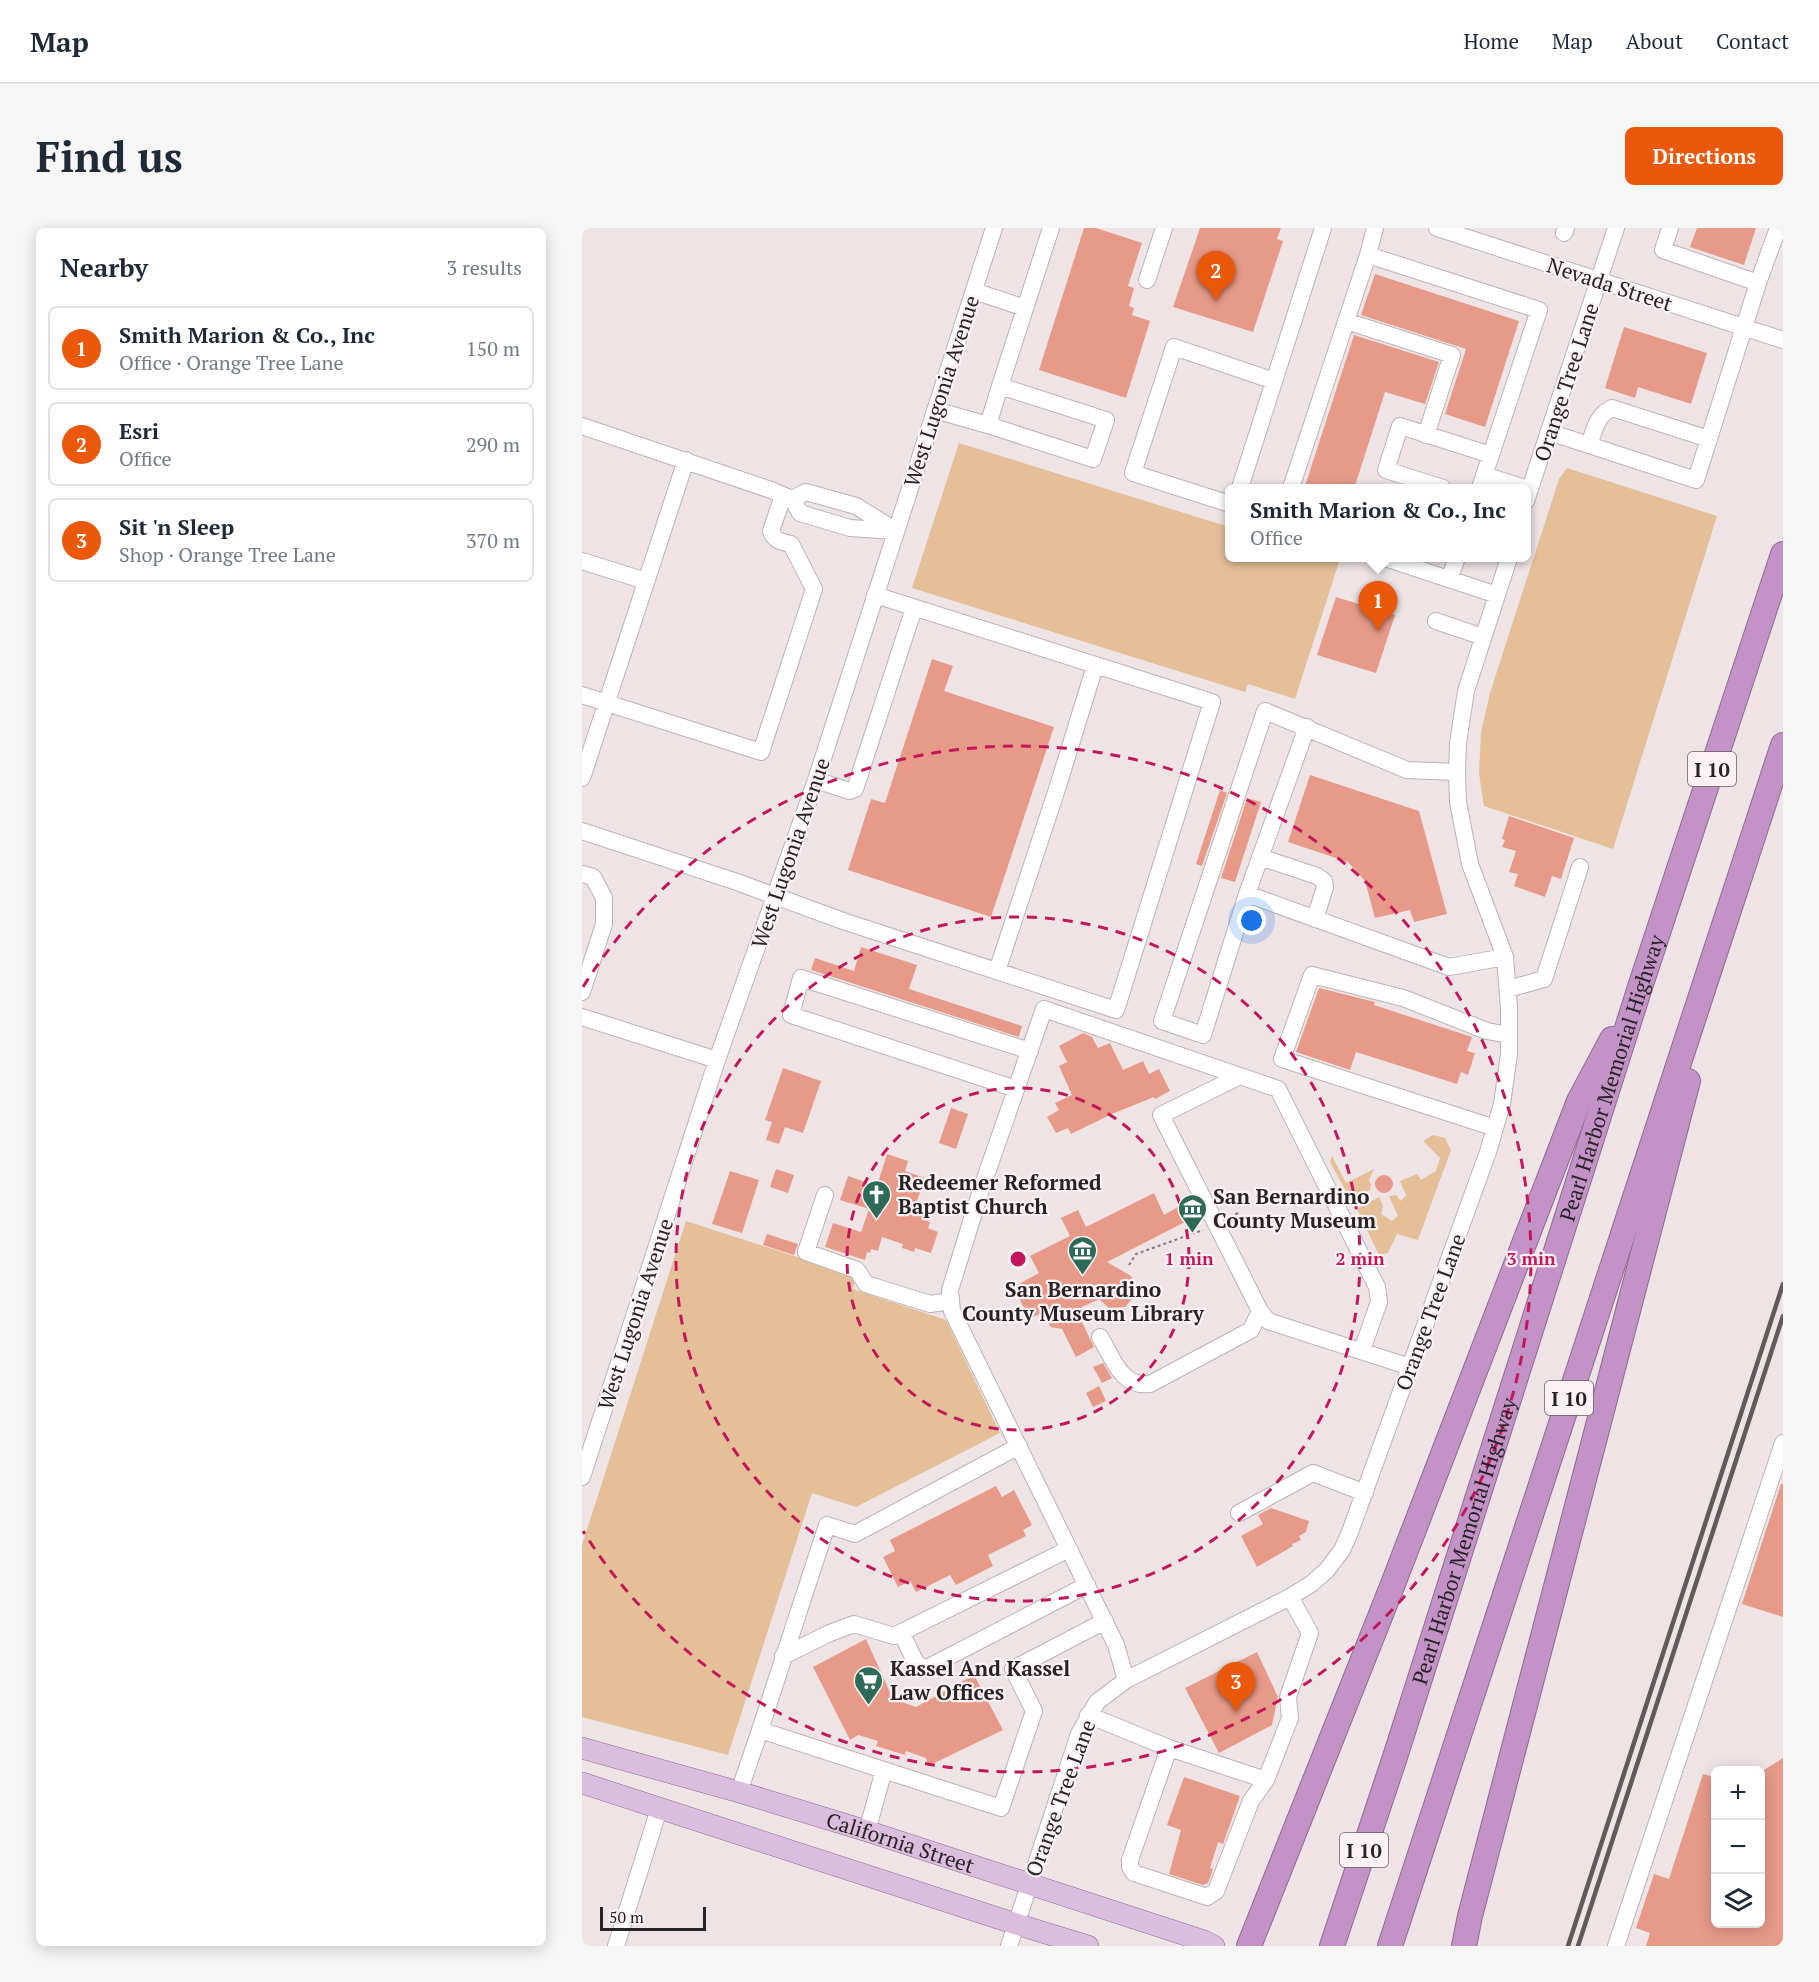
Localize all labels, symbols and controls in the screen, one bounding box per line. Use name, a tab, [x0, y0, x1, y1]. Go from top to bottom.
text: Map	[30, 23, 89, 60]
text: Home	[1463, 27, 1519, 55]
text: Map	[1552, 27, 1593, 55]
text: About	[1626, 27, 1683, 55]
text: Contact	[1716, 27, 1789, 55]
button: Directions	[1625, 127, 1783, 185]
text: Find us	[36, 128, 183, 184]
text: Nearby	[60, 250, 148, 284]
pin: 2	[1196, 251, 1236, 301]
street label: Nevada Street	[1544, 251, 1676, 317]
text: 3 results	[447, 254, 522, 281]
street label: West Lugonia Avenue	[897, 292, 985, 490]
street label: Orange Tree Lane	[1527, 299, 1605, 465]
text: Smith Marion & Co., Inc	[119, 320, 375, 349]
text: 1	[76, 335, 87, 362]
text: 150 m	[466, 335, 520, 362]
text: Office · Orange Tree Lane	[119, 349, 344, 376]
text: Esri	[119, 416, 159, 445]
text: 2	[76, 431, 87, 458]
text: 290 m	[466, 431, 520, 458]
text: Office	[119, 445, 172, 472]
popup	[1225, 484, 1531, 562]
text: Smith Marion & Co., Inc	[1250, 495, 1506, 524]
text: Sit 'n Sleep	[119, 512, 234, 541]
text: Office	[1250, 524, 1303, 551]
text: 3	[76, 527, 87, 554]
text: 370 m	[466, 527, 520, 554]
text: Shop · Orange Tree Lane	[119, 541, 336, 568]
pin: 1	[1358, 582, 1398, 631]
road number: I 10	[1688, 752, 1736, 786]
street label: West Lugonia Avenue	[744, 754, 836, 952]
your location	[1237, 906, 1266, 935]
street label: Pearl Harbor Memorial Highway	[1552, 931, 1670, 1225]
place label: Redeemer Reformed Baptist Church	[898, 1168, 1102, 1220]
church icon: Redeemer Reformed Baptist Church	[861, 1178, 893, 1220]
place label: San Bernardino County Museum	[1213, 1182, 1377, 1234]
museum icon: San Bernardino County Museum	[1176, 1192, 1208, 1234]
street label: West Lugonia Avenue	[591, 1215, 679, 1413]
street label: Orange Tree Lane	[1389, 1230, 1471, 1394]
museum icon: San Bernardino County Museum Library	[1067, 1234, 1099, 1276]
text: 1 min	[1164, 1246, 1214, 1270]
text: 2 min	[1335, 1246, 1385, 1270]
text: 3 min	[1506, 1246, 1556, 1270]
centre of rings	[1008, 1249, 1028, 1269]
place label: San Bernardino County Museum Library	[962, 1275, 1205, 1327]
road number: I 10	[1545, 1381, 1593, 1415]
street label: Pearl Harbor Memorial Highway	[1405, 1394, 1523, 1688]
place label: Kassel And Kassel Law Offices	[890, 1654, 1070, 1706]
pin: 3	[1216, 1662, 1256, 1712]
supermarket icon: Kassel And Kassel Law Offices	[853, 1664, 885, 1706]
street label: Orange Tree Lane	[1019, 1716, 1101, 1880]
map controls	[1711, 1766, 1765, 1928]
button: +	[1711, 1766, 1765, 1820]
street label: California Street	[823, 1805, 978, 1879]
button: −	[1711, 1820, 1765, 1874]
road number: I 10	[1340, 1833, 1388, 1867]
button: layers	[1711, 1874, 1765, 1928]
scale bar	[600, 1904, 706, 1932]
text: 50 m	[609, 1906, 644, 1928]

